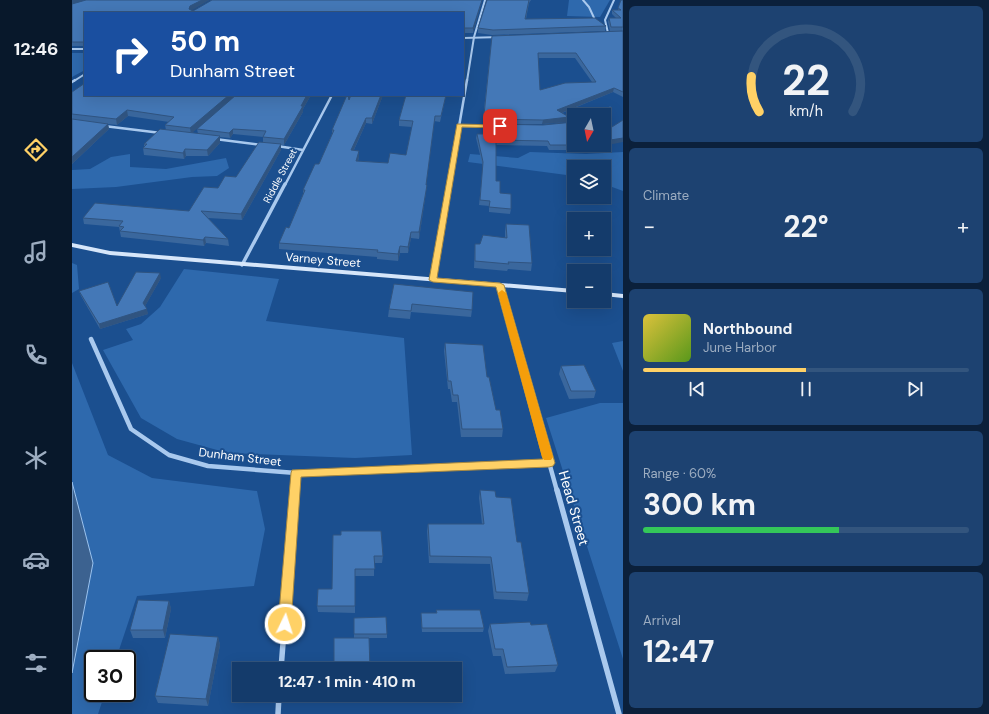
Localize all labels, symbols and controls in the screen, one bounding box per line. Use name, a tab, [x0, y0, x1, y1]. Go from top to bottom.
text: 50 m	[170, 23, 240, 60]
icon: right	[104, 28, 156, 80]
text: 12:46	[14, 37, 58, 61]
text: 22	[782, 54, 830, 108]
text: Dunham Street	[170, 59, 295, 83]
text: km/h	[789, 101, 823, 119]
north arrow	[567, 108, 611, 152]
map controls	[567, 108, 611, 308]
pin	[483, 109, 517, 143]
icon: arrive	[489, 115, 511, 137]
icon: directions	[22, 136, 50, 164]
street label: Riddle Street	[260, 146, 300, 205]
button: layers	[567, 160, 611, 204]
text: Climate	[643, 187, 689, 204]
text: 22°	[783, 207, 829, 246]
button: +	[567, 212, 611, 256]
text: −	[643, 212, 655, 241]
text: +	[957, 212, 969, 241]
icon: music	[22, 238, 50, 266]
street label: Varney Street	[285, 249, 362, 271]
button: −	[567, 264, 611, 308]
text: Northbound	[703, 319, 792, 339]
text: June Harbor	[703, 339, 777, 356]
icon: phone	[22, 341, 50, 369]
icon: previous	[686, 378, 708, 400]
icon: pause	[795, 378, 817, 400]
icon: next	[904, 378, 926, 400]
icon: climate	[22, 444, 50, 472]
street label: Dunham Street	[198, 444, 283, 470]
text: Range · 60%	[643, 465, 716, 482]
street label: Head Street	[555, 468, 593, 548]
text: 300 km	[643, 485, 756, 524]
icon: car	[22, 546, 50, 574]
position arrow	[264, 603, 306, 645]
text: Arrival	[643, 612, 681, 629]
text: 12:47	[643, 632, 714, 671]
icon: filters	[22, 649, 50, 677]
speed limit sign: 30	[84, 650, 136, 702]
text: 12:47 · 1 min · 410 m	[278, 672, 416, 692]

